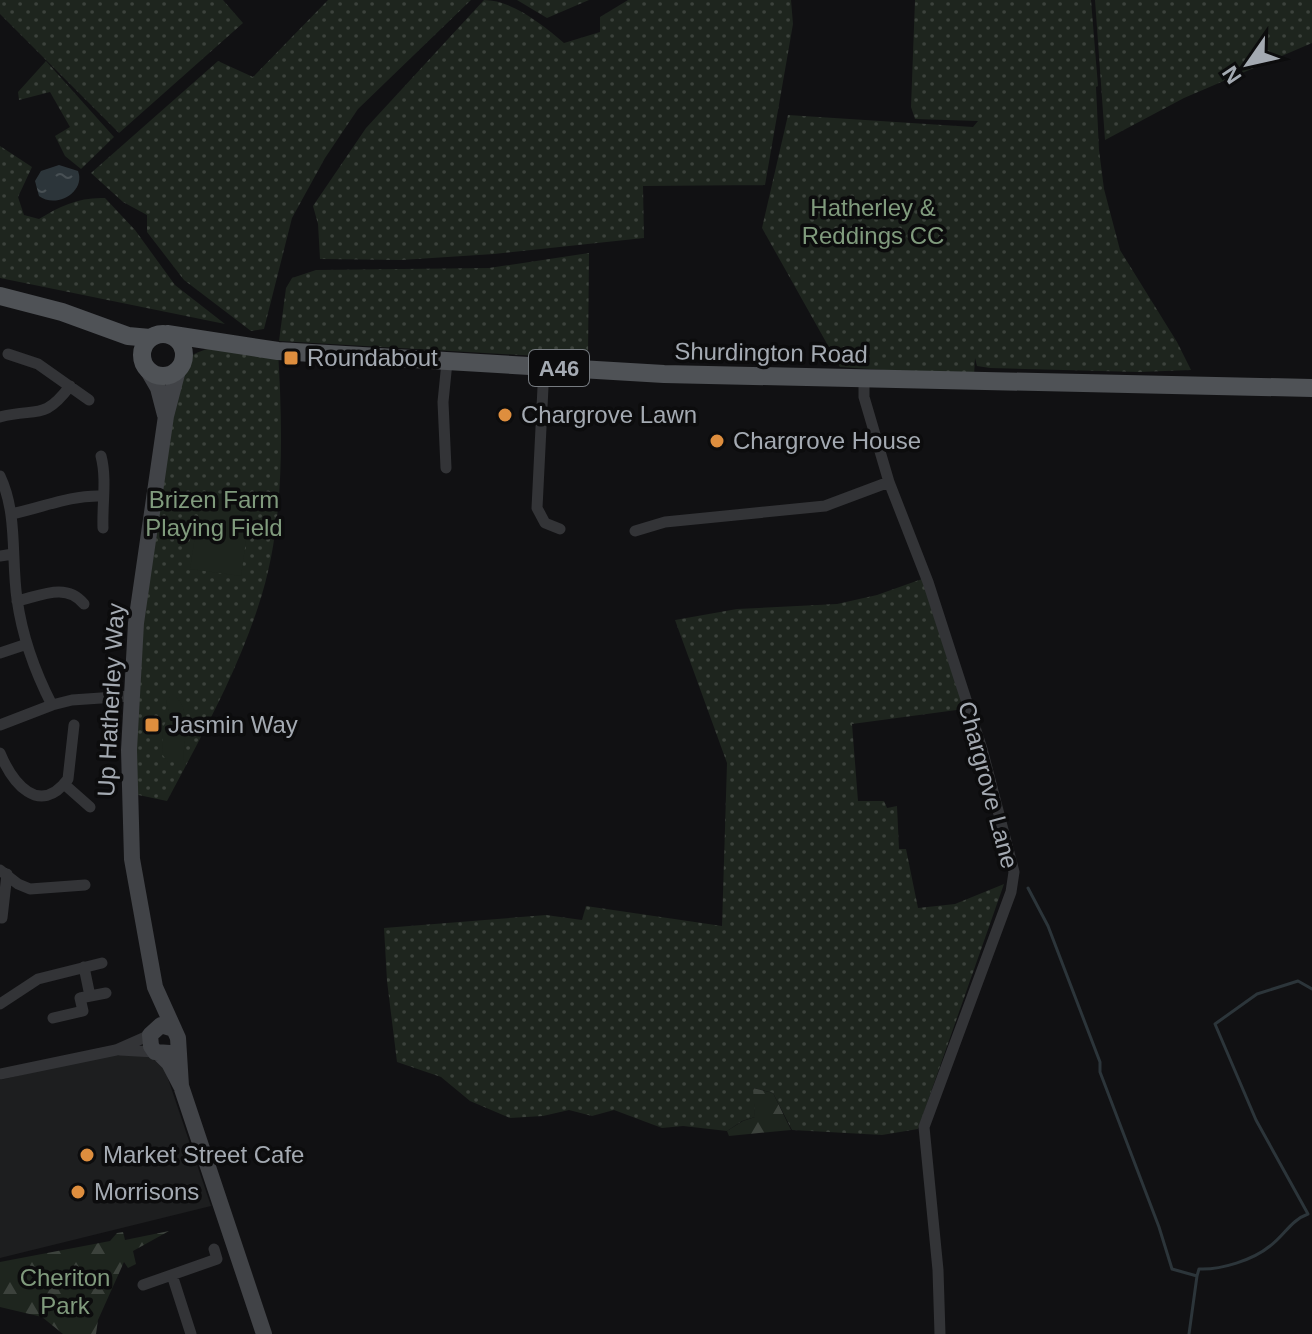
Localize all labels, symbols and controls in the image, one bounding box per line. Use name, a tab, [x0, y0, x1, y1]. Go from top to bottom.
north arrow	[1208, 24, 1288, 104]
text: N	[1217, 61, 1247, 88]
park label: Hatherley & Reddings CC	[802, 194, 944, 249]
street label: Shurdington Road	[674, 337, 868, 368]
place label: Roundabout	[307, 344, 438, 371]
marker: Roundabout	[282, 349, 300, 367]
road number: A46	[529, 350, 589, 386]
place label: Chargrove Lawn	[521, 401, 697, 428]
marker: Chargrove Lawn	[496, 406, 514, 424]
place label: Chargrove House	[733, 427, 921, 454]
marker: Chargrove House	[708, 432, 726, 450]
park label: Brizen Farm Playing Field	[145, 486, 283, 541]
street label: Up Hatherley Way	[92, 602, 129, 797]
street label: Chargrove Lane	[953, 698, 1024, 871]
place label: Jasmin Way	[168, 711, 298, 738]
marker: Jasmin Way	[143, 716, 161, 734]
place label: Market Street Cafe	[103, 1141, 304, 1168]
marker: Market Street Cafe	[78, 1146, 96, 1164]
place label: Morrisons	[94, 1178, 199, 1205]
marker: Morrisons	[69, 1183, 87, 1201]
park label: Cheriton Park	[20, 1264, 110, 1319]

